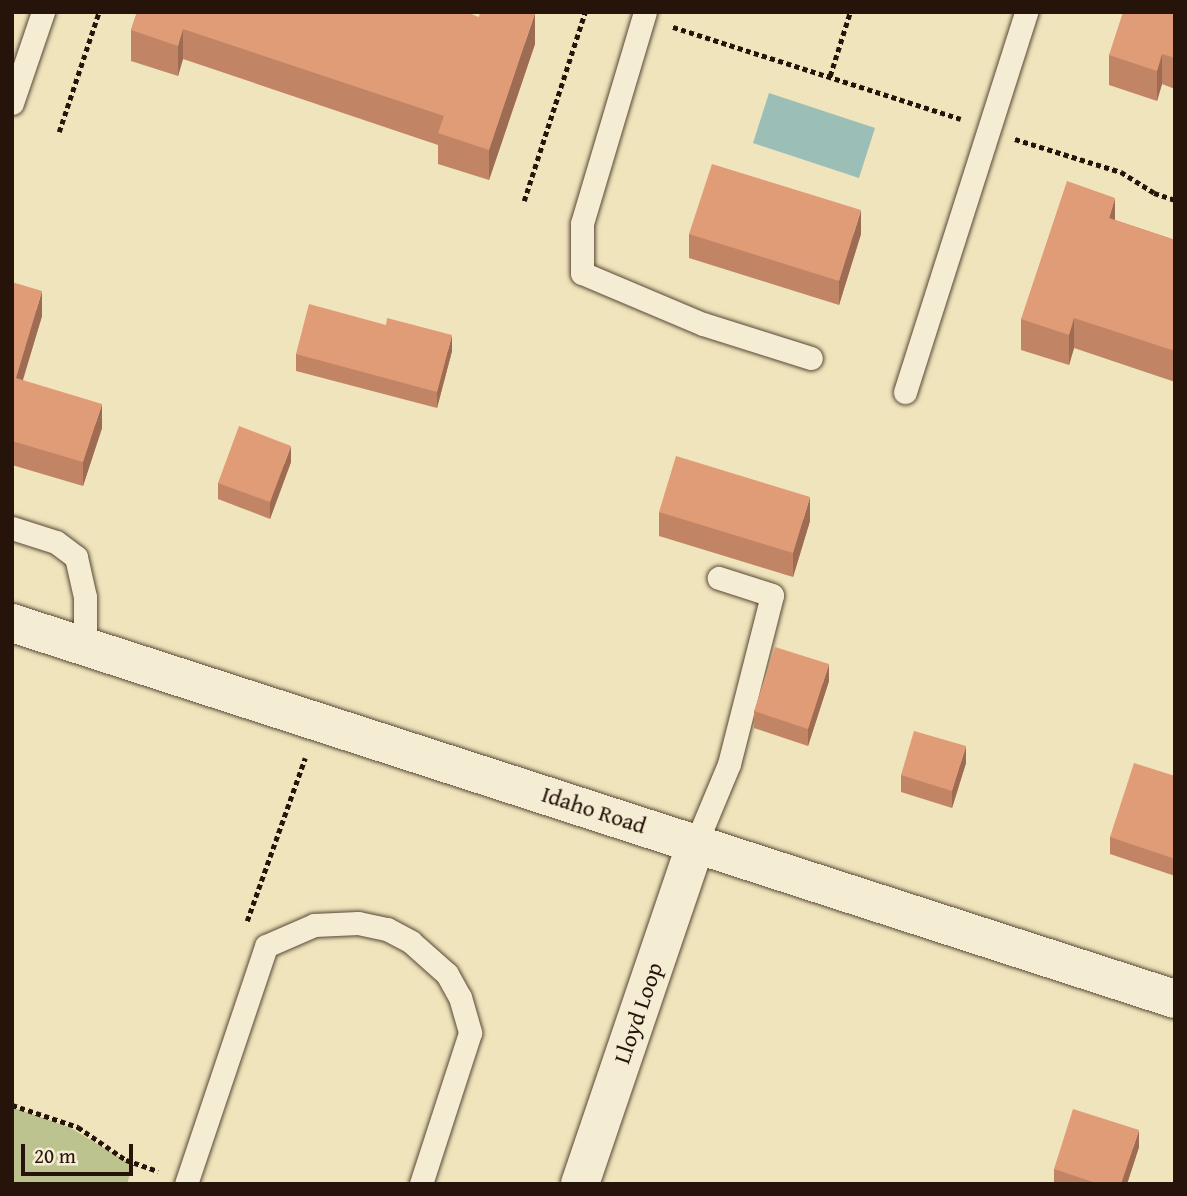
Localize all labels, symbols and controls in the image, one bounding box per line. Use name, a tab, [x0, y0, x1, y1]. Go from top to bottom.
street label: Idaho Road	[538, 780, 650, 840]
street label: Lloyd Loop	[608, 959, 668, 1067]
scale bar	[24, 1130, 136, 1174]
text: 20 m	[34, 1140, 76, 1171]

